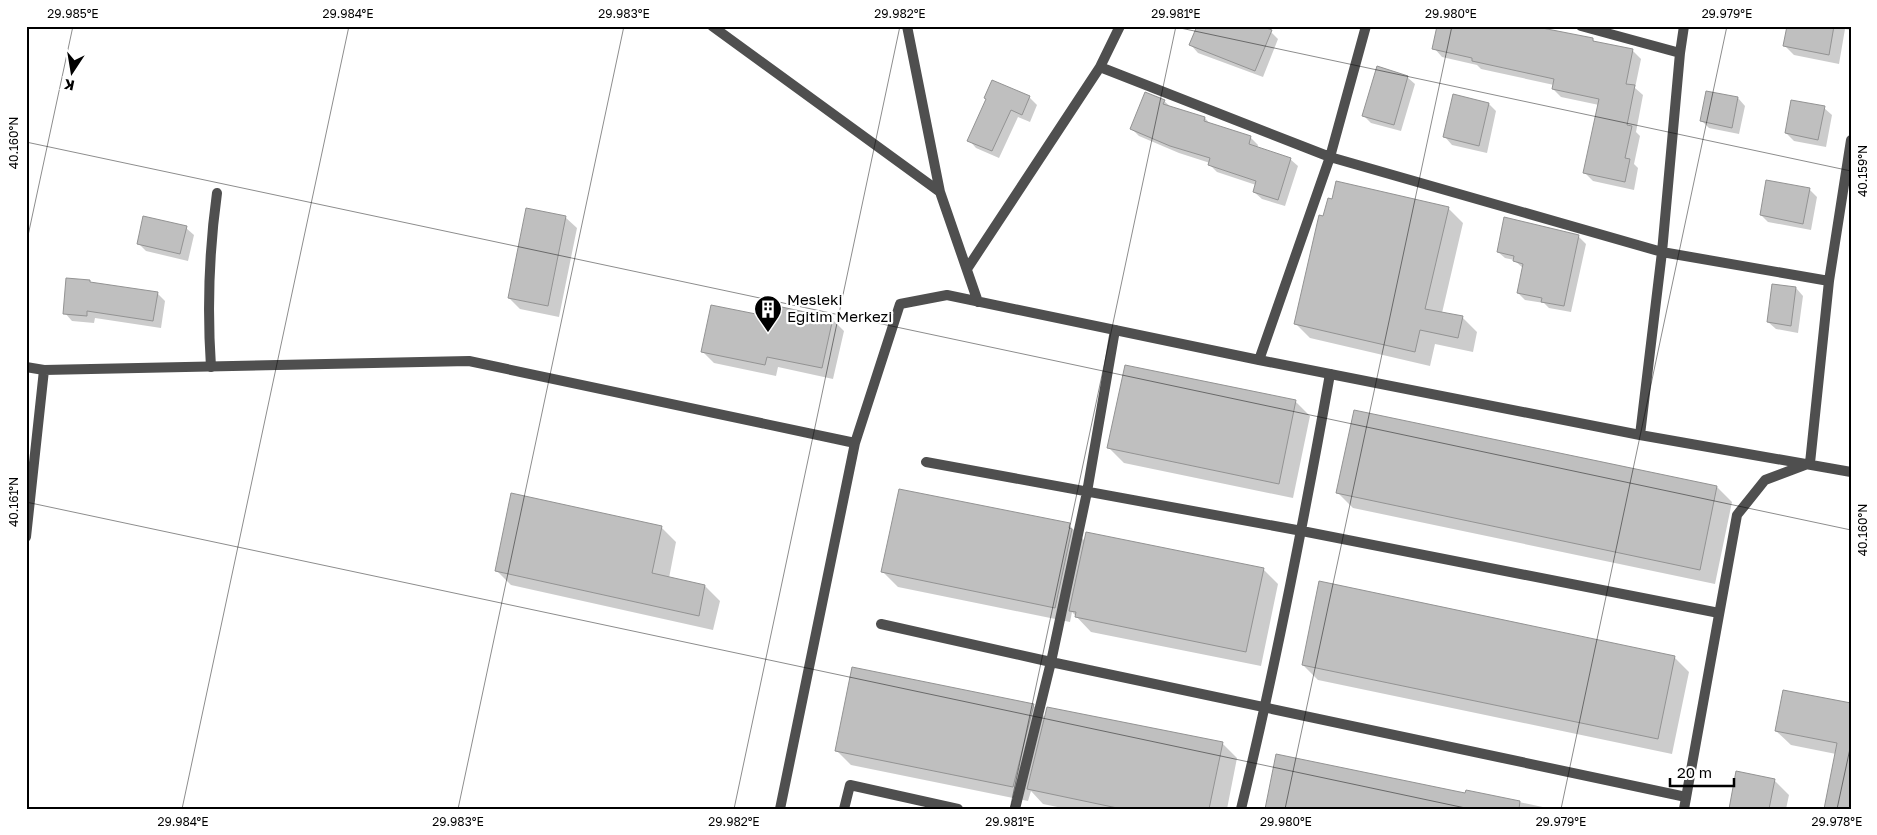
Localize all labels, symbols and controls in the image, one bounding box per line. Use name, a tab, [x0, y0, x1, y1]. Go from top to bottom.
text: 29.985°E	[47, 6, 99, 21]
text: 29.984°E	[322, 6, 374, 21]
text: 29.983°E	[598, 6, 650, 21]
text: 29.982°E	[874, 6, 926, 21]
text: 29.981°E	[1151, 6, 1201, 21]
text: 29.980°E	[1425, 6, 1477, 21]
text: 29.979°E	[1702, 6, 1752, 21]
north arrow	[48, 48, 98, 98]
text: K	[62, 76, 76, 95]
text: 40.160°N	[6, 117, 21, 169]
text: 40.159°N	[1855, 145, 1870, 197]
place label: Mesleki Eğitim Merkezi	[787, 290, 892, 325]
building icon: Mesleki Eğitim Merkezi	[753, 294, 783, 333]
text: 40.161°N	[6, 477, 21, 527]
text: 40.160°N	[1855, 504, 1870, 556]
scale bar	[1670, 755, 1733, 787]
text: 20 m	[1677, 763, 1712, 781]
text: 29.984°E	[157, 814, 209, 829]
text: 29.983°E	[432, 814, 484, 829]
text: 29.982°E	[708, 814, 760, 829]
text: 29.981°E	[985, 814, 1035, 829]
text: 29.980°E	[1260, 814, 1312, 829]
text: 29.979°E	[1536, 814, 1586, 829]
text: 29.978°E	[1812, 814, 1862, 829]

